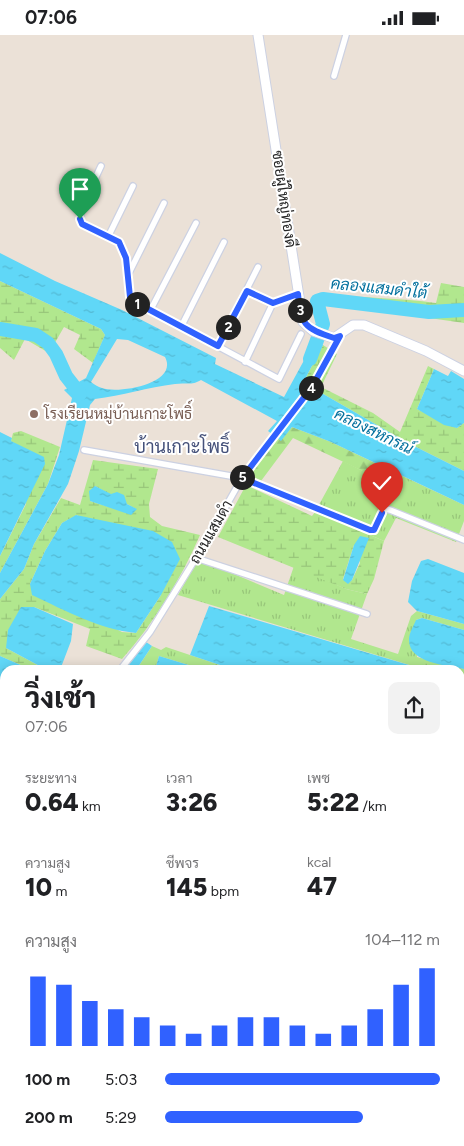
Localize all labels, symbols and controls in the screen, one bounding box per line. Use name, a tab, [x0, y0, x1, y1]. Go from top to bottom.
text: 07:06	[25, 6, 77, 29]
street label: ซอยผู้ใหญ่ทองดี	[267, 149, 301, 249]
pin	[59, 168, 101, 219]
icon: arrive	[66, 175, 94, 203]
water label: คลองแสมดำใต้	[330, 271, 431, 303]
pin: 1	[124, 291, 150, 317]
text: 1	[135, 296, 140, 313]
pin: 3	[288, 297, 312, 323]
text: 3	[297, 302, 304, 319]
pin: 2	[216, 315, 240, 339]
text: 2	[224, 319, 233, 336]
pin: 4	[298, 375, 324, 401]
text: 4	[307, 380, 316, 397]
place label: โรงเรียนหมู่บ้านเกาะโพธิ์	[43, 399, 192, 424]
water label: คลองสหกรณ์	[332, 401, 420, 459]
marker: โรงเรียนหมู่บ้านเกาะโพธิ์	[28, 408, 40, 420]
district label: บ้านเกาะโพธิ์	[134, 431, 230, 458]
pin	[361, 462, 403, 513]
pin: 5	[230, 465, 254, 489]
text: 5	[238, 469, 247, 486]
icon: check	[368, 469, 396, 497]
street label: ถนนแสมดำ	[186, 497, 236, 567]
text: วิ่งเช้า	[25, 681, 96, 715]
button: share	[388, 682, 440, 734]
text: 07:06	[25, 717, 67, 736]
text: ระยะทาง	[25, 770, 77, 787]
text: เวลา	[166, 770, 192, 787]
text: เพซ	[307, 770, 330, 787]
text: 0.64	[25, 787, 79, 817]
text: 3:26	[166, 787, 217, 817]
text: 5:22	[307, 787, 359, 817]
text: km	[79, 798, 101, 815]
text: /km	[359, 798, 387, 815]
text: kcal	[307, 854, 331, 871]
text: ความสูง	[25, 855, 70, 872]
text: ชีพจร	[166, 855, 199, 872]
text: 47	[307, 871, 337, 901]
text: 10	[25, 872, 52, 902]
text: 145	[166, 872, 207, 902]
text: m	[52, 883, 67, 900]
text: bpm	[207, 883, 239, 900]
text: 104–112 m	[365, 930, 440, 949]
text: ความสูง	[25, 932, 77, 951]
text: 100 m	[25, 1070, 70, 1089]
text: 5:03	[105, 1070, 137, 1089]
text: 200 m	[25, 1108, 73, 1127]
text: 5:29	[105, 1108, 136, 1127]

